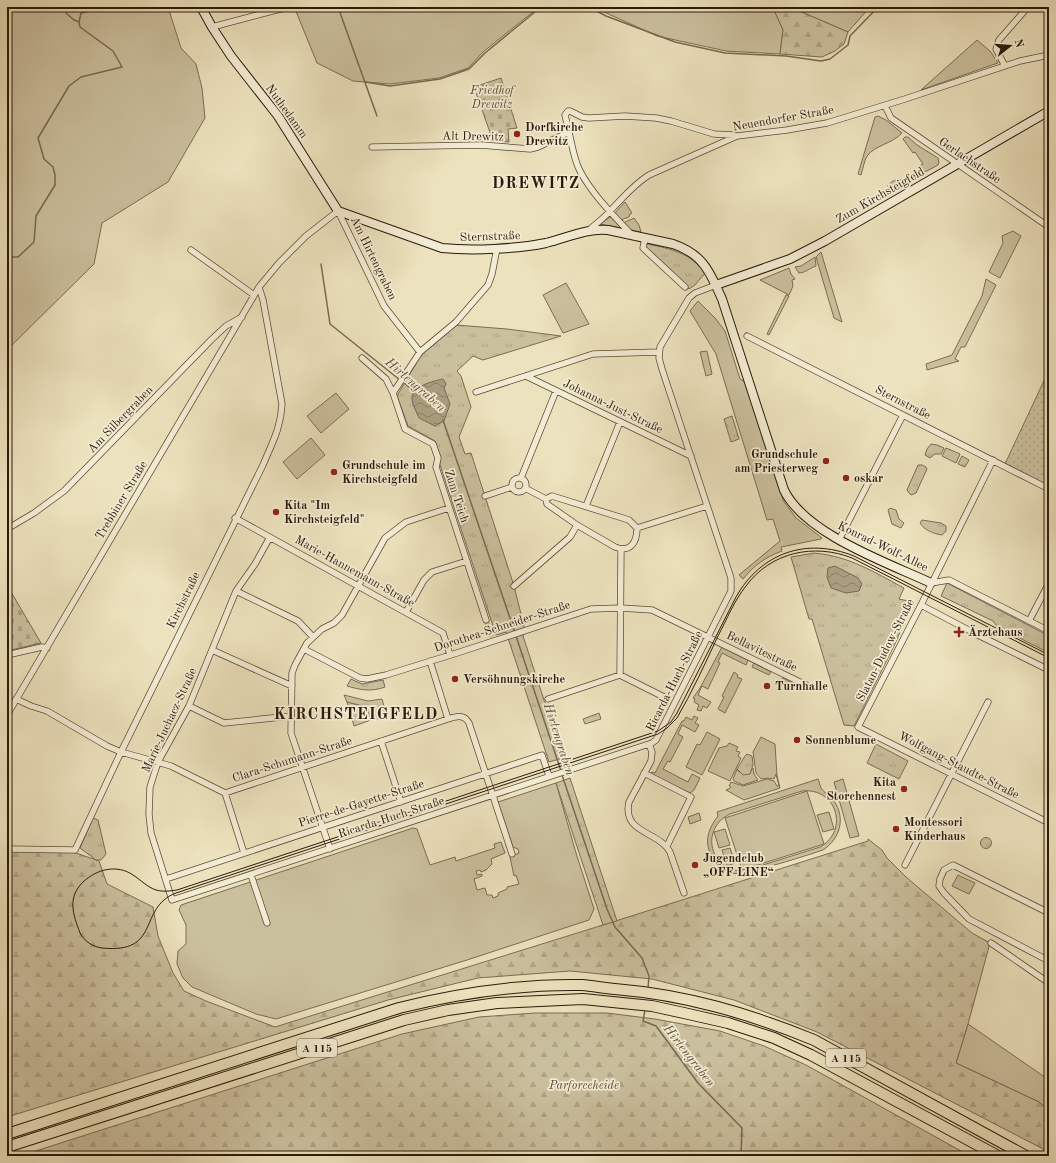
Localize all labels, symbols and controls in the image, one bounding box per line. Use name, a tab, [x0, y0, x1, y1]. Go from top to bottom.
north arrow	[990, 26, 1030, 66]
text: N	[1012, 38, 1025, 50]
street label: Nuthedamm	[263, 83, 310, 141]
park label: Friedhof Drewitz	[469, 85, 516, 111]
street label: Neuendorfer Straße	[732, 104, 835, 134]
place label: Dorfkirche Drewitz	[525, 122, 584, 148]
marker: Dorfkirche Drewitz	[512, 129, 522, 139]
street label: Alt Drewitz	[442, 130, 504, 144]
street label: Gerlachstraße	[936, 136, 1003, 186]
street label: Zum Kirchsteigfeld	[834, 166, 927, 226]
district label: DREWITZ	[492, 176, 580, 192]
street label: Am Hirtengraben	[348, 215, 399, 303]
street label: Sternstraße	[460, 230, 521, 244]
water label: Hirtengraben	[382, 355, 448, 415]
street label: Johanna-Just-Straße	[561, 378, 665, 436]
street label: Am Silbergraben	[86, 383, 156, 456]
street label: Sternstraße	[873, 384, 933, 422]
place label: Grundschule am Priesterweg	[735, 449, 818, 475]
marker: Grundschule am Priesterweg	[821, 456, 831, 466]
street label: Trebbiner Straße	[94, 459, 150, 542]
place label: Grundschule im Kirchsteigfeld	[342, 460, 426, 486]
marker: Grundschule im Kirchsteigfeld	[329, 467, 339, 477]
street label: Zum Teich	[442, 468, 470, 525]
marker: oskar	[841, 473, 851, 483]
place label: oskar	[854, 473, 883, 485]
place label: Kita "Im Kirchsteigfeld"	[284, 500, 364, 526]
marker: Kita "Im Kirchsteigfeld"	[271, 507, 281, 517]
street label: Konrad-Wolf-Allee	[835, 520, 930, 574]
street label: Marie-Hannemann-Straße	[293, 534, 417, 610]
street label: Kirchstraße	[165, 570, 203, 631]
street label: Slatan-Dudow-Straße	[855, 597, 917, 704]
street label: Dorothea-Schneider-Straße	[433, 599, 572, 655]
place label: Ärztehaus	[968, 624, 1022, 639]
marker: Ärztehaus	[953, 626, 965, 638]
street label: Ricarda-Huch-Straße	[644, 629, 706, 734]
street label: Bellavitestraße	[724, 630, 799, 674]
street label: Marie-Juchacz-Straße	[140, 666, 200, 775]
marker: Versöhnungskirche	[450, 674, 460, 684]
place label: Versöhnungskirche	[463, 674, 565, 686]
marker: Turnhalle	[762, 681, 772, 691]
place label: Turnhalle	[775, 681, 828, 693]
water label: Hirtengraben	[540, 701, 577, 778]
district label: KIRCHSTEIGFELD	[274, 707, 438, 723]
street label: Wolfgang-Staudte-Straße	[896, 730, 1021, 802]
street label: Clara-Schumann-Straße	[231, 735, 354, 785]
marker: Sonnenblume	[792, 735, 802, 745]
place label: Sonnenblume	[805, 735, 876, 747]
place label: Kita Storchennest	[826, 777, 897, 803]
street label: Pierre-de-Gayette-Straße	[297, 778, 426, 830]
marker: Kita Storchennest	[899, 784, 909, 794]
street label: Ricarda-Huch-Straße	[337, 795, 446, 841]
place label: Montessori Kinderhaus	[904, 817, 965, 843]
marker: Montessori Kinderhaus	[891, 824, 901, 834]
place label: Jugendclub „OFF LINE“	[703, 853, 774, 879]
marker: Jugendclub „OFF LINE“	[690, 860, 700, 870]
water label: Hirtengraben	[660, 1022, 717, 1090]
road number: A 115	[297, 1039, 337, 1057]
road number: A 115	[826, 1049, 866, 1067]
park label: Parforceheide	[548, 1080, 619, 1092]

